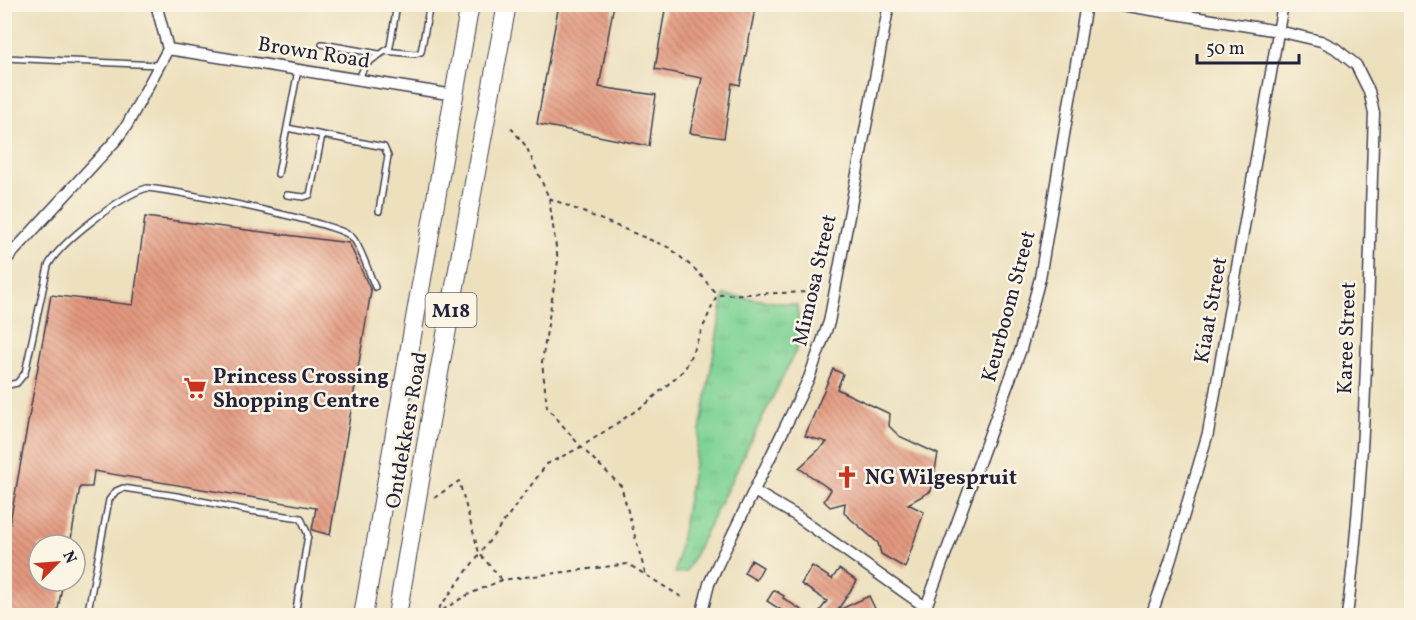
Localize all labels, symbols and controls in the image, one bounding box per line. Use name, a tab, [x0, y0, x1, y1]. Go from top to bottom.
scale bar	[1197, 27, 1299, 65]
street label: Brown Road	[256, 30, 372, 77]
text: 50 m	[1206, 37, 1245, 62]
street label: Mimosa Street	[786, 212, 845, 349]
street label: Keurboom Street	[975, 227, 1044, 385]
street label: Kiaat Street	[1188, 255, 1235, 366]
street label: Karee Street	[1331, 281, 1364, 395]
road number: M18	[426, 293, 476, 327]
street label: Ontdekkers Road	[379, 350, 436, 511]
place label: Princess Crossing Shopping Centre	[213, 363, 389, 416]
supermarket icon: Princess Crossing Shopping Centre	[182, 375, 208, 401]
church icon: NG Wilgespruit	[834, 464, 860, 490]
place label: NG Wilgespruit	[865, 464, 1017, 493]
north arrow	[27, 533, 87, 593]
text: N	[56, 548, 81, 568]

